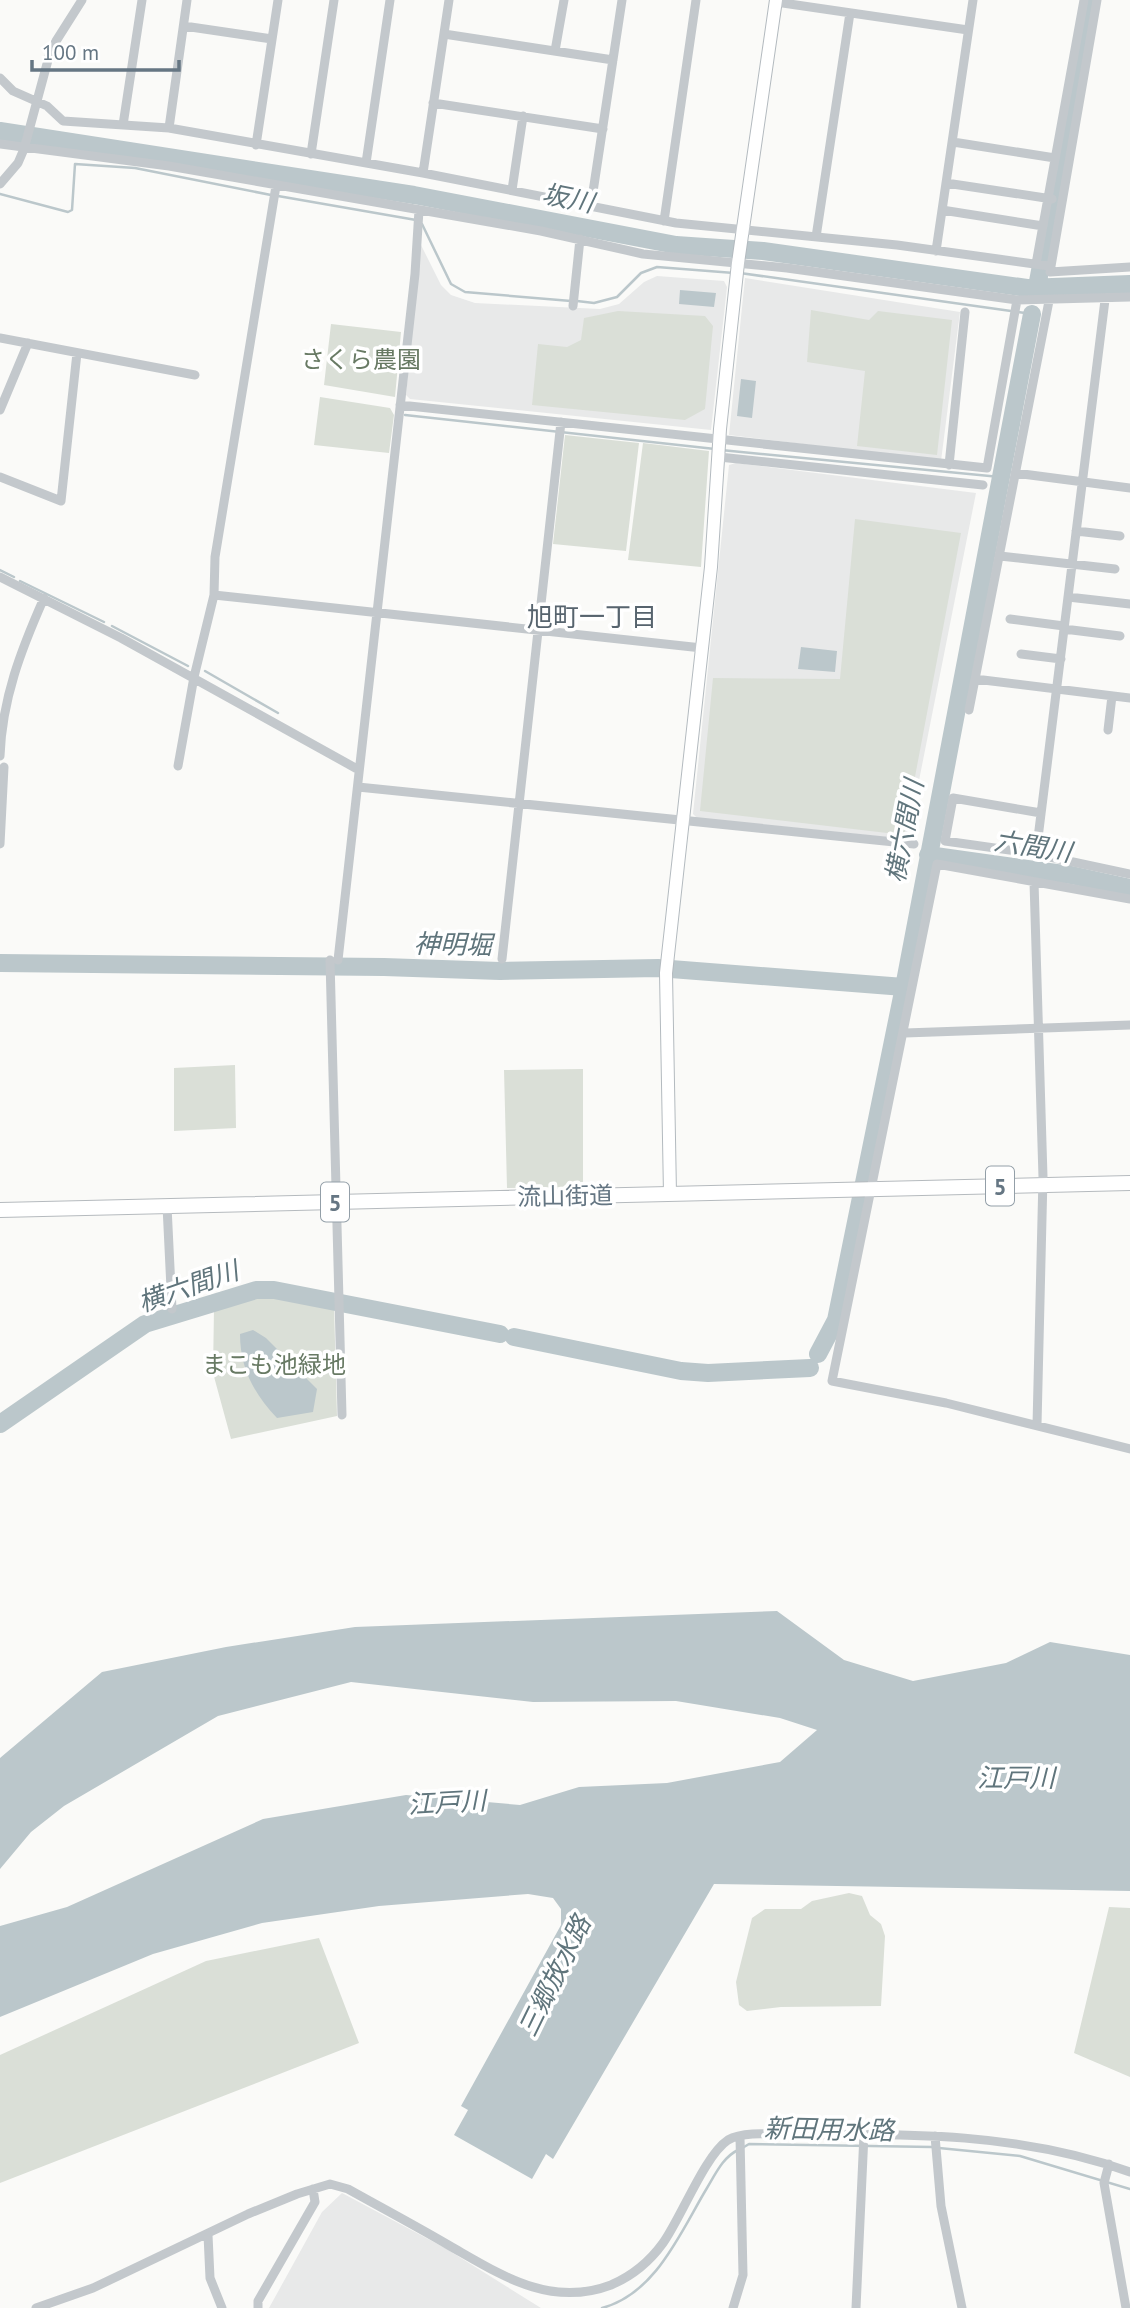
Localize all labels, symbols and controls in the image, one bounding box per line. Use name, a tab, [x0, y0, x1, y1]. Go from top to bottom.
scale bar	[32, 28, 178, 72]
text: 100 m	[42, 39, 99, 66]
water label: 坂川	[539, 177, 600, 220]
park label: さくら農園	[301, 344, 421, 375]
district label: 旭町一丁目	[527, 600, 657, 633]
water label: 横六間川	[878, 774, 931, 885]
water label: 六間川	[992, 824, 1077, 869]
water label: 神明堀	[414, 927, 496, 961]
road number: 5	[986, 1166, 1014, 1205]
street label: 流山街道	[517, 1180, 613, 1212]
road number: 5	[321, 1182, 349, 1222]
water label: 横六間川	[133, 1252, 245, 1319]
park label: まこも池緑地	[202, 1349, 346, 1380]
water label: 江戸川	[977, 1761, 1058, 1794]
water label: 江戸川	[407, 1783, 490, 1821]
water label: 三郷放水路	[511, 1909, 598, 2042]
water label: 新田用水路	[764, 2111, 896, 2147]

